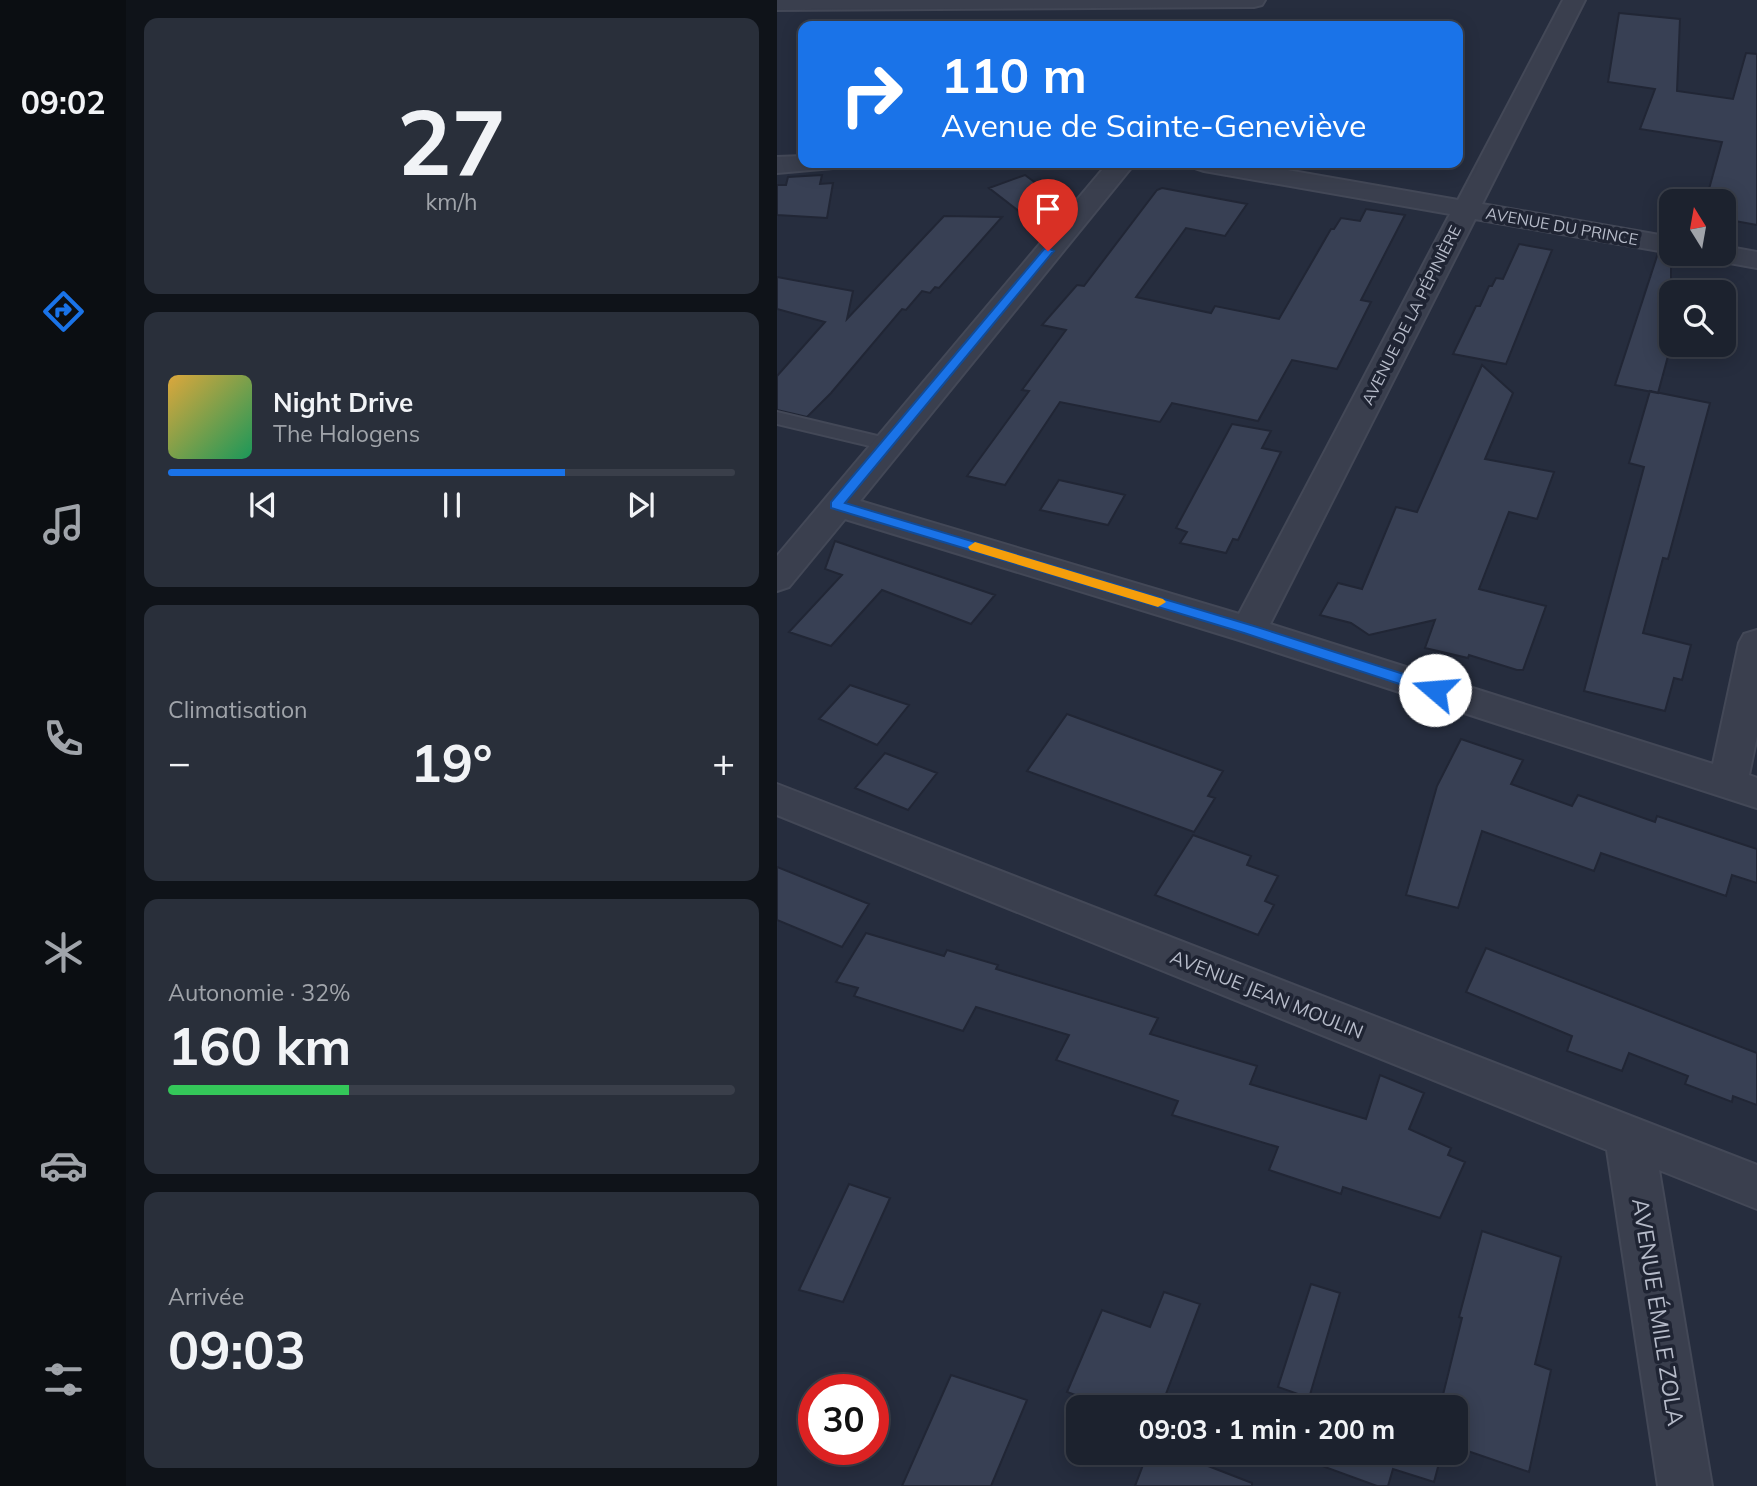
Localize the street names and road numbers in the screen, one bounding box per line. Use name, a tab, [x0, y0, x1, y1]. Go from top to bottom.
street label: AVENUE DU PRINCE	[1484, 203, 1640, 249]
street label: AVENUE DE LA PÉPINIÈRE	[1357, 222, 1465, 408]
street label: AVENUE JEAN MOULIN	[1167, 944, 1367, 1044]
street label: AVENUE ÉMILE ZOLA	[1626, 1196, 1691, 1428]

